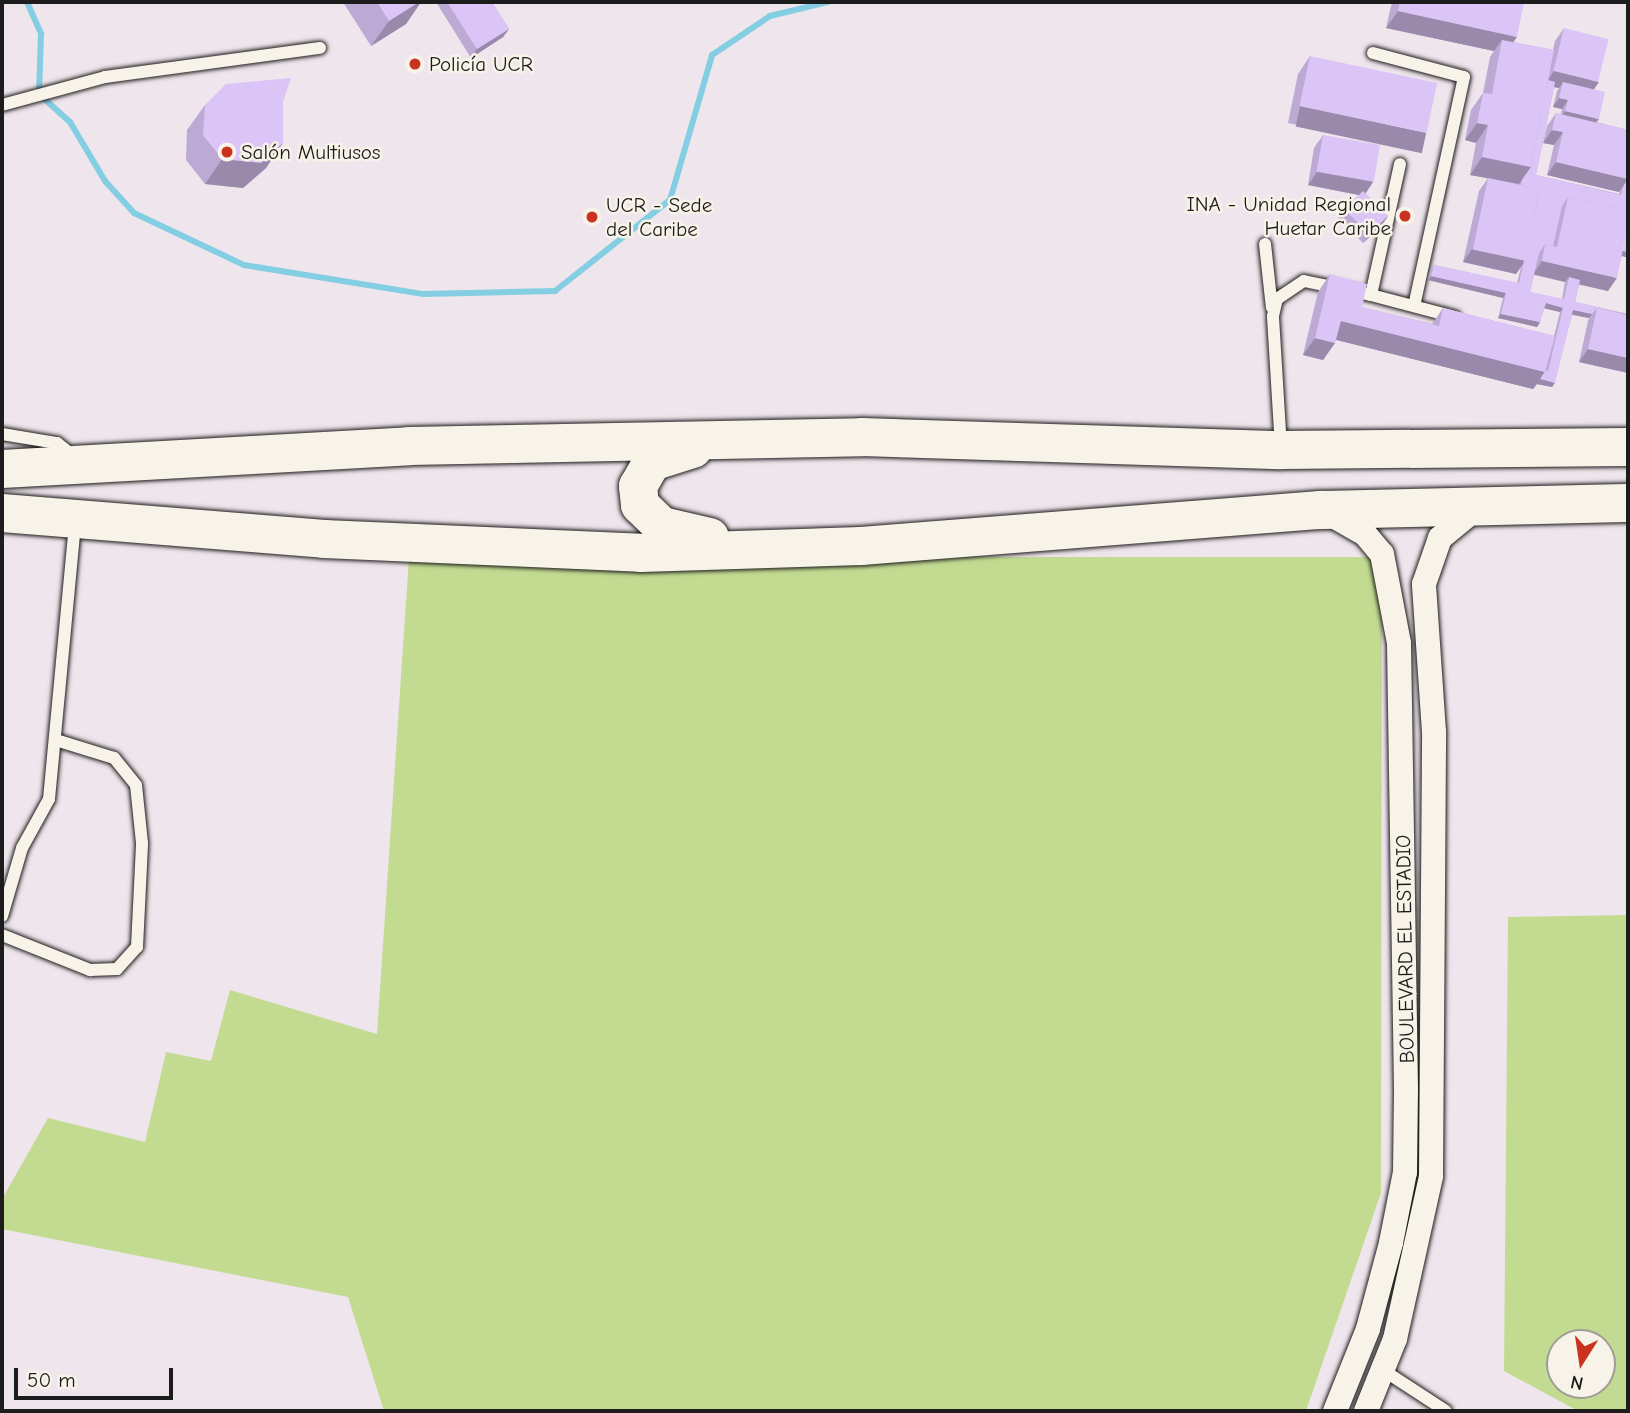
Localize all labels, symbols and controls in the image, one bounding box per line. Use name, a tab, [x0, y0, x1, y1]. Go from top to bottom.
place label: Policía UCR	[429, 51, 533, 77]
marker: Policía UCR	[407, 56, 423, 72]
place label: Salón Multiusos	[241, 139, 381, 165]
marker: Salón Multiusos	[219, 144, 235, 160]
place label: INA - Unidad Regional Huetar Caribe	[1186, 191, 1391, 241]
place label: UCR - Sede del Caribe	[606, 192, 712, 242]
marker: INA - Unidad Regional Huetar Caribe	[1397, 208, 1413, 224]
marker: UCR - Sede del Caribe	[584, 209, 600, 225]
street label: BOULEVARD EL ESTADIO	[1390, 835, 1420, 1063]
north arrow	[1546, 1329, 1616, 1399]
scale bar	[18, 1354, 177, 1398]
text: 50 m	[27, 1368, 76, 1392]
text: N	[1569, 1371, 1585, 1395]

